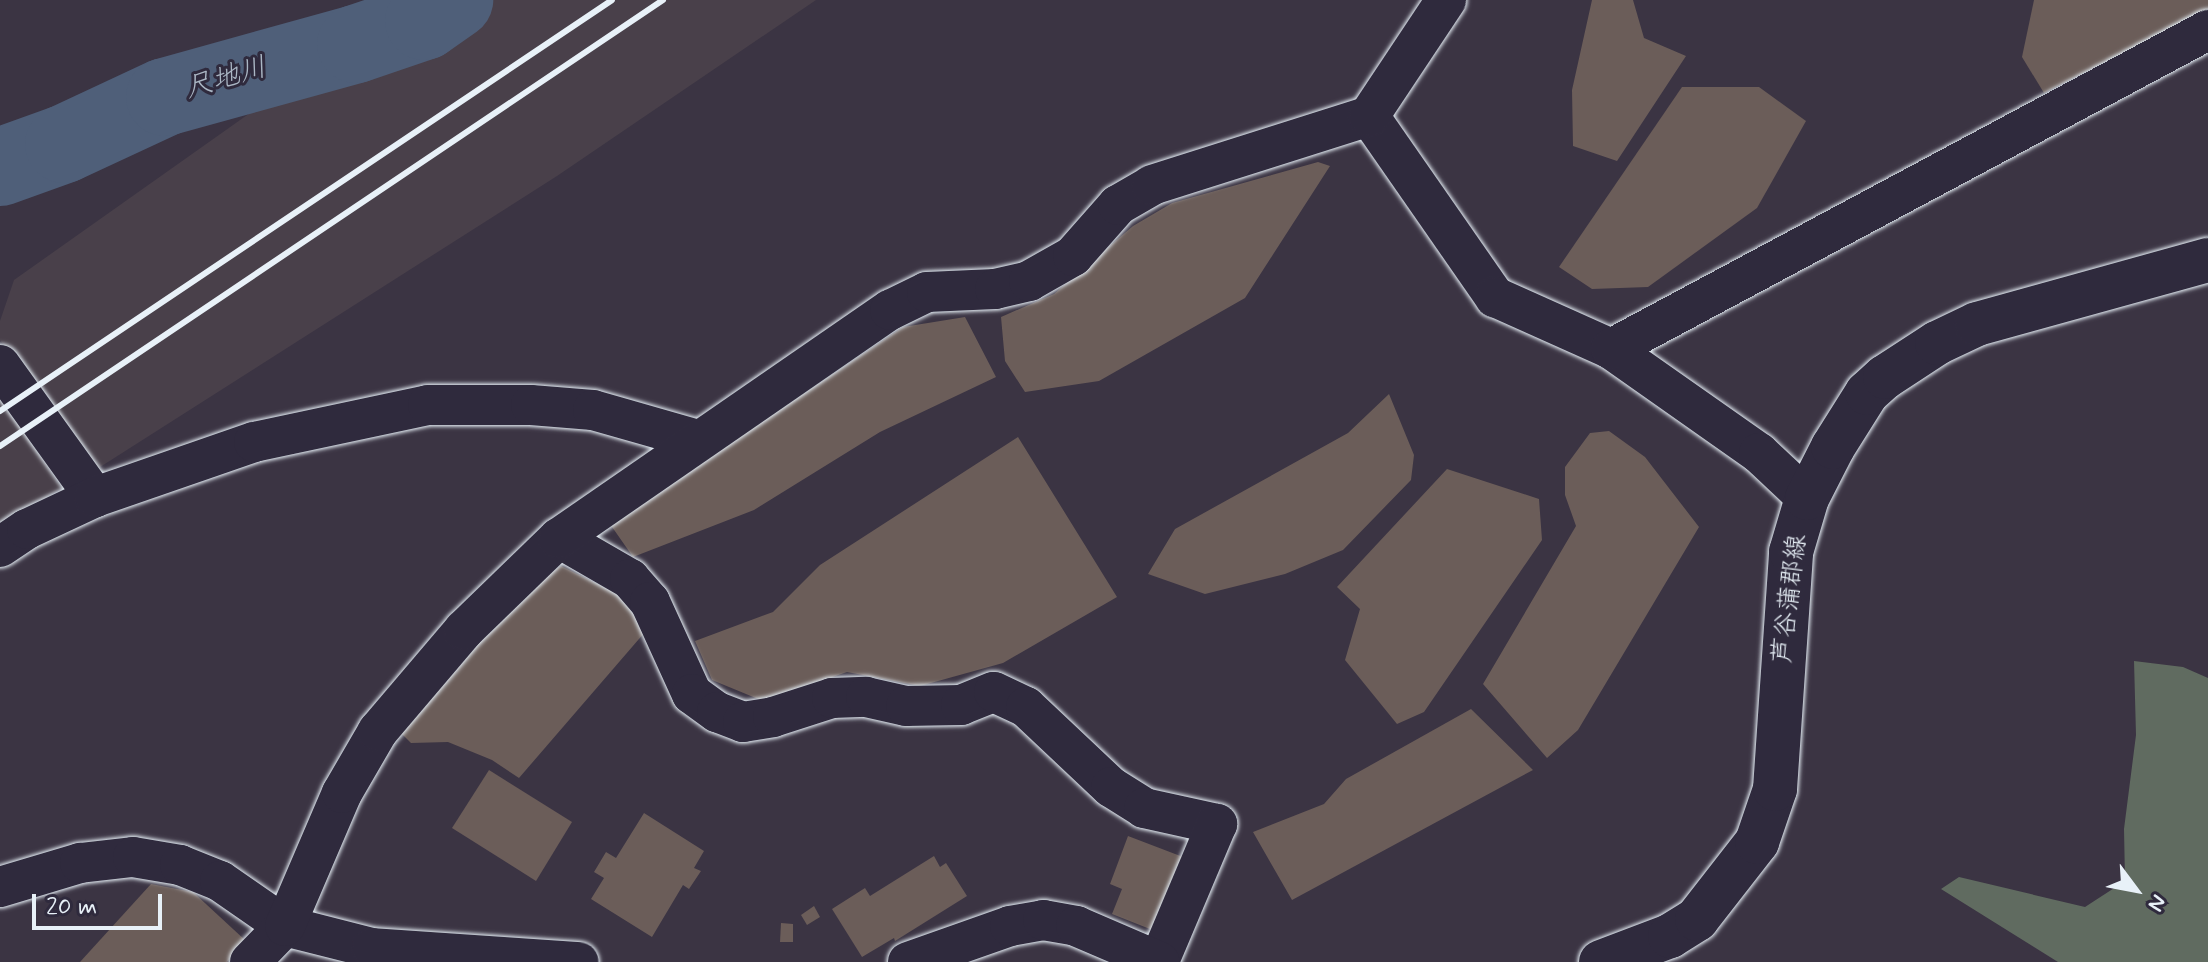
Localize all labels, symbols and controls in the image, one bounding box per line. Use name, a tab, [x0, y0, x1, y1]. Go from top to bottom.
water label: 尺地川	[181, 51, 271, 107]
street label: 芦谷蒲郡線	[1768, 533, 1814, 665]
north arrow	[2096, 850, 2176, 930]
scale bar	[36, 878, 166, 928]
text: N	[2141, 889, 2172, 916]
text: 20 m	[46, 892, 97, 923]

